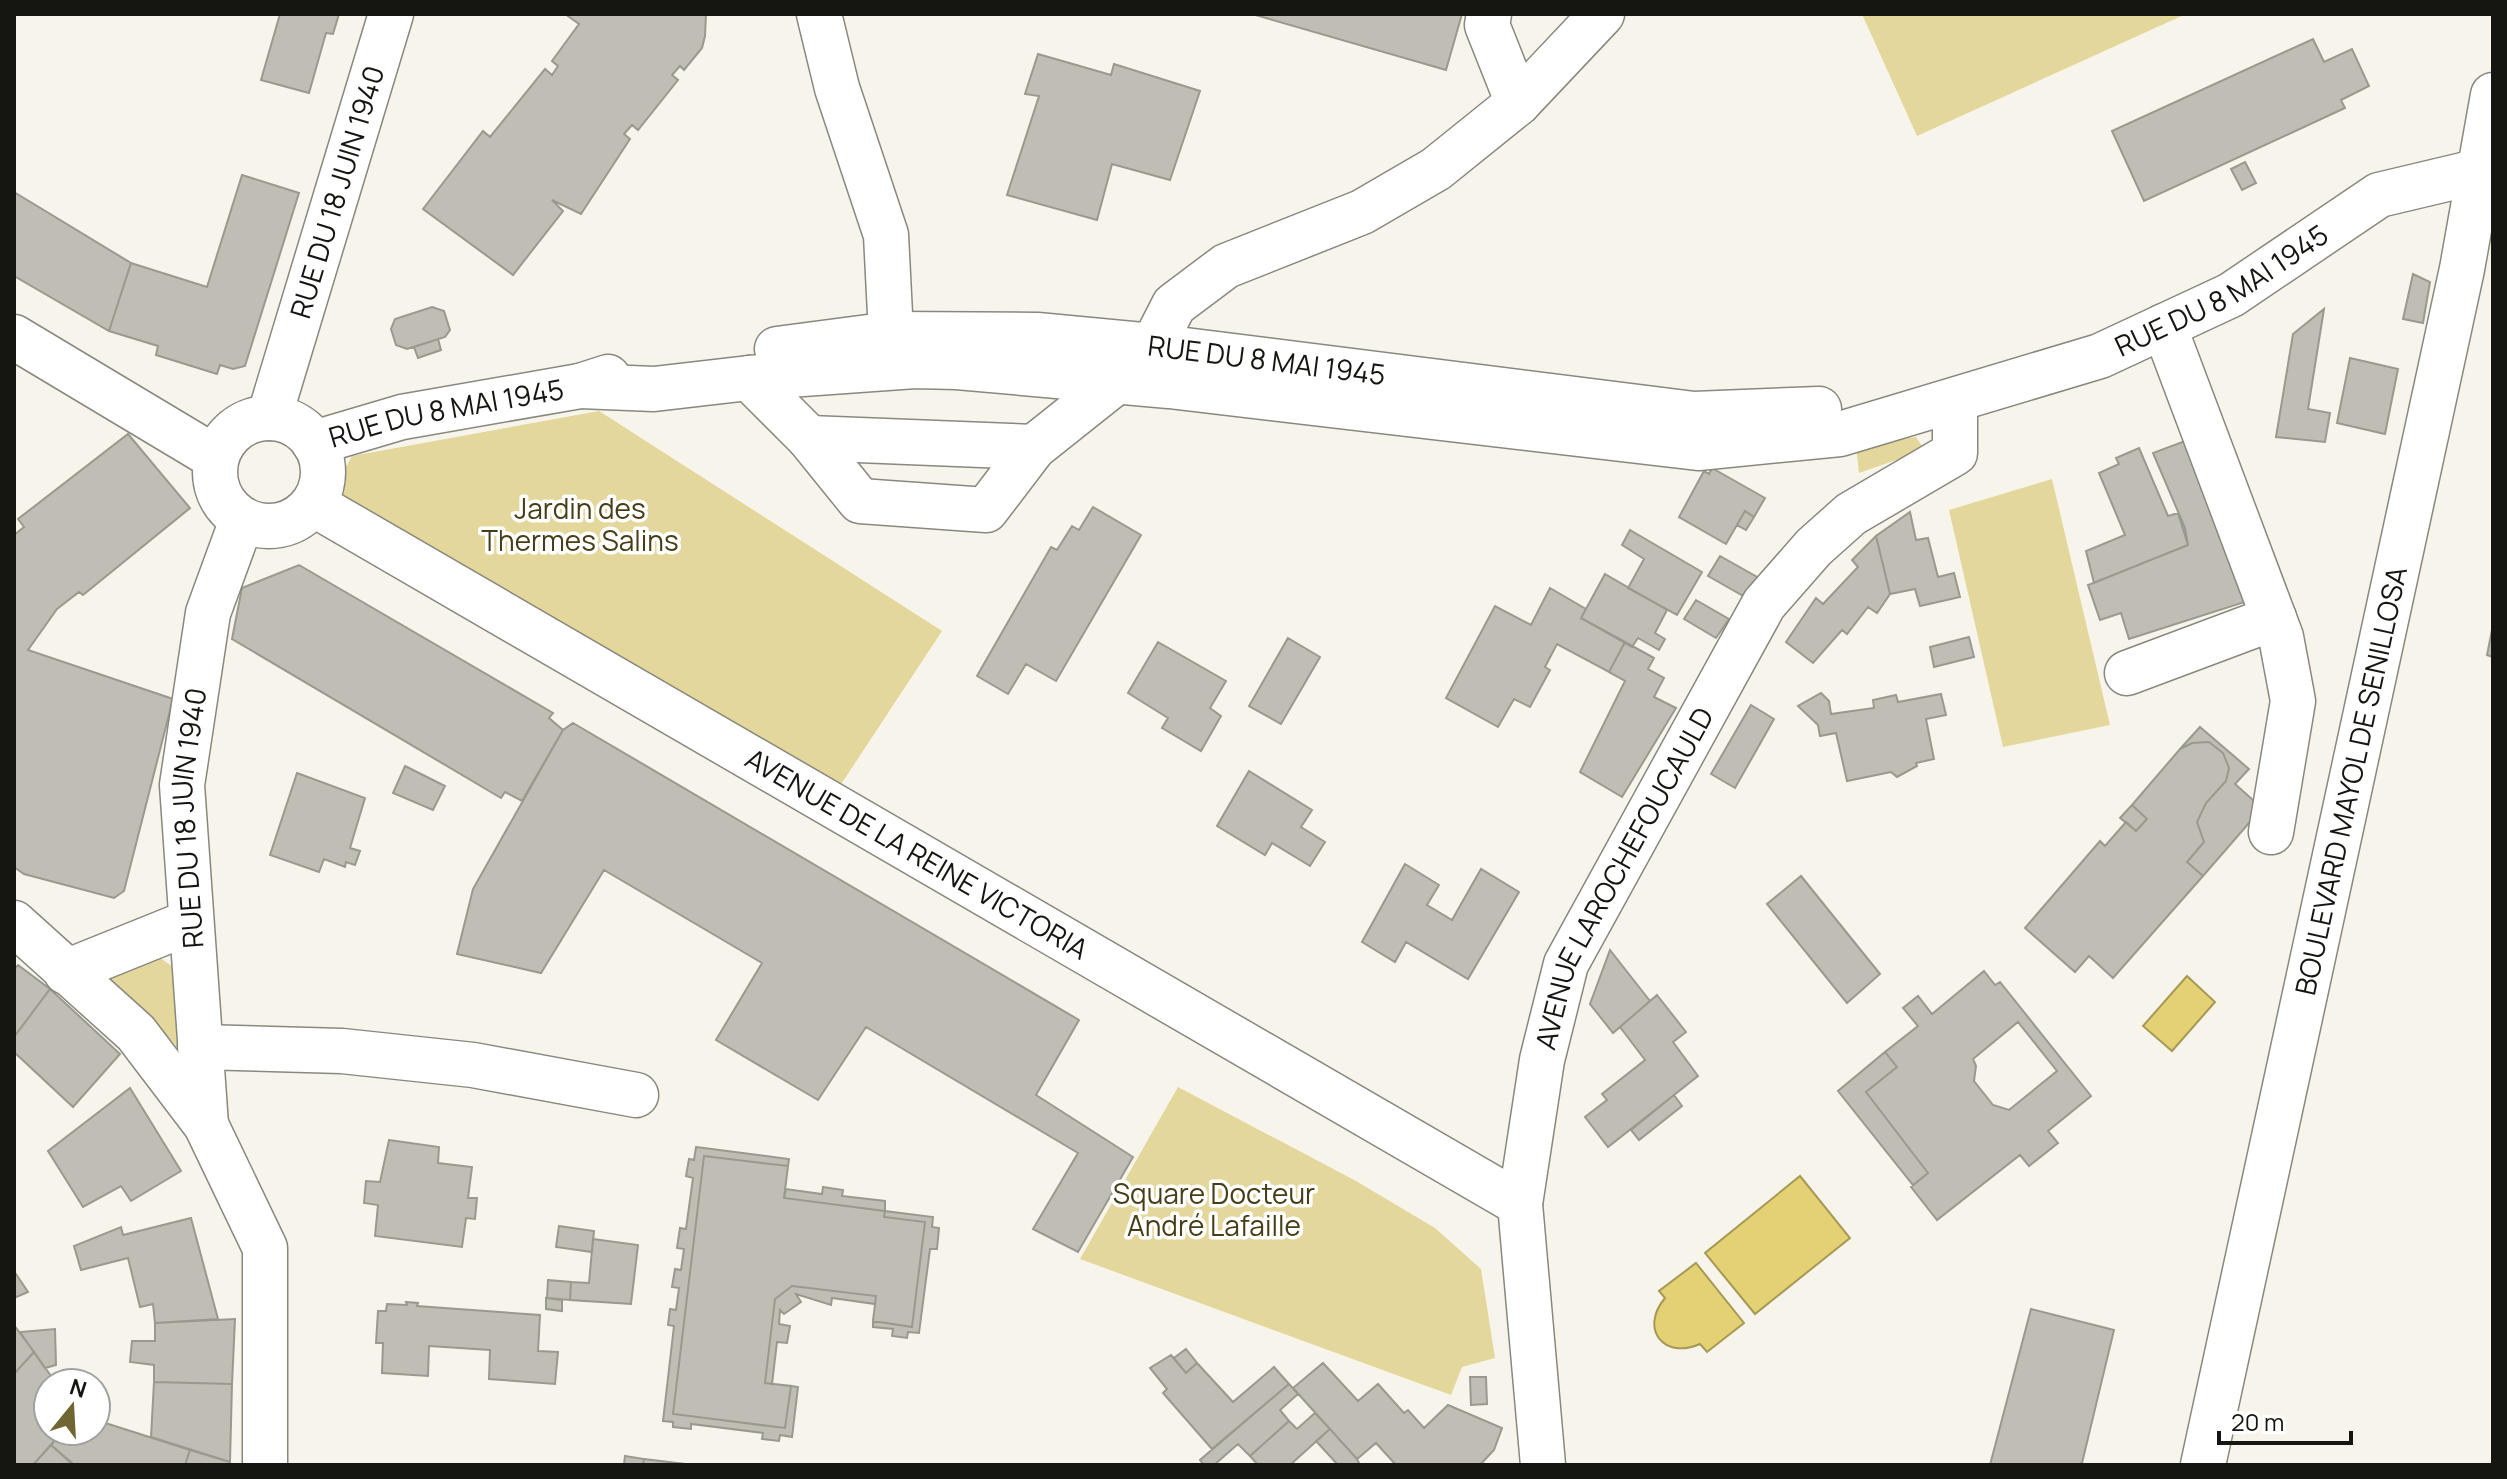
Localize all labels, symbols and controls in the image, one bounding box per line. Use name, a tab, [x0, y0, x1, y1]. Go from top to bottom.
street label: RUE DU 18 JUIN 1940	[280, 61, 392, 323]
street label: RUE DU 8 MAI 1945	[2108, 215, 2335, 364]
street label: RUE DU 8 MAI 1945	[1146, 326, 1388, 393]
street label: RUE DU 8 MAI 1945	[324, 369, 567, 456]
park label: Jardin des Thermes Salins	[481, 489, 679, 559]
street label: BOULEVARD MAYOL DE SENILLOSA	[2285, 563, 2415, 999]
street label: RUE DU 18 JUIN 1940	[162, 685, 214, 950]
street label: AVENUE LAROCHEFOUCAULD	[1525, 700, 1722, 1053]
street label: AVENUE DE LA REINE VICTORIA	[739, 739, 1096, 968]
park label: Square Docteur André Lafaille	[1113, 1174, 1315, 1244]
north arrow	[32, 1367, 112, 1447]
text: N	[66, 1371, 90, 1405]
scale bar	[2219, 1395, 2351, 1445]
text: 20 m	[2231, 1405, 2284, 1438]

